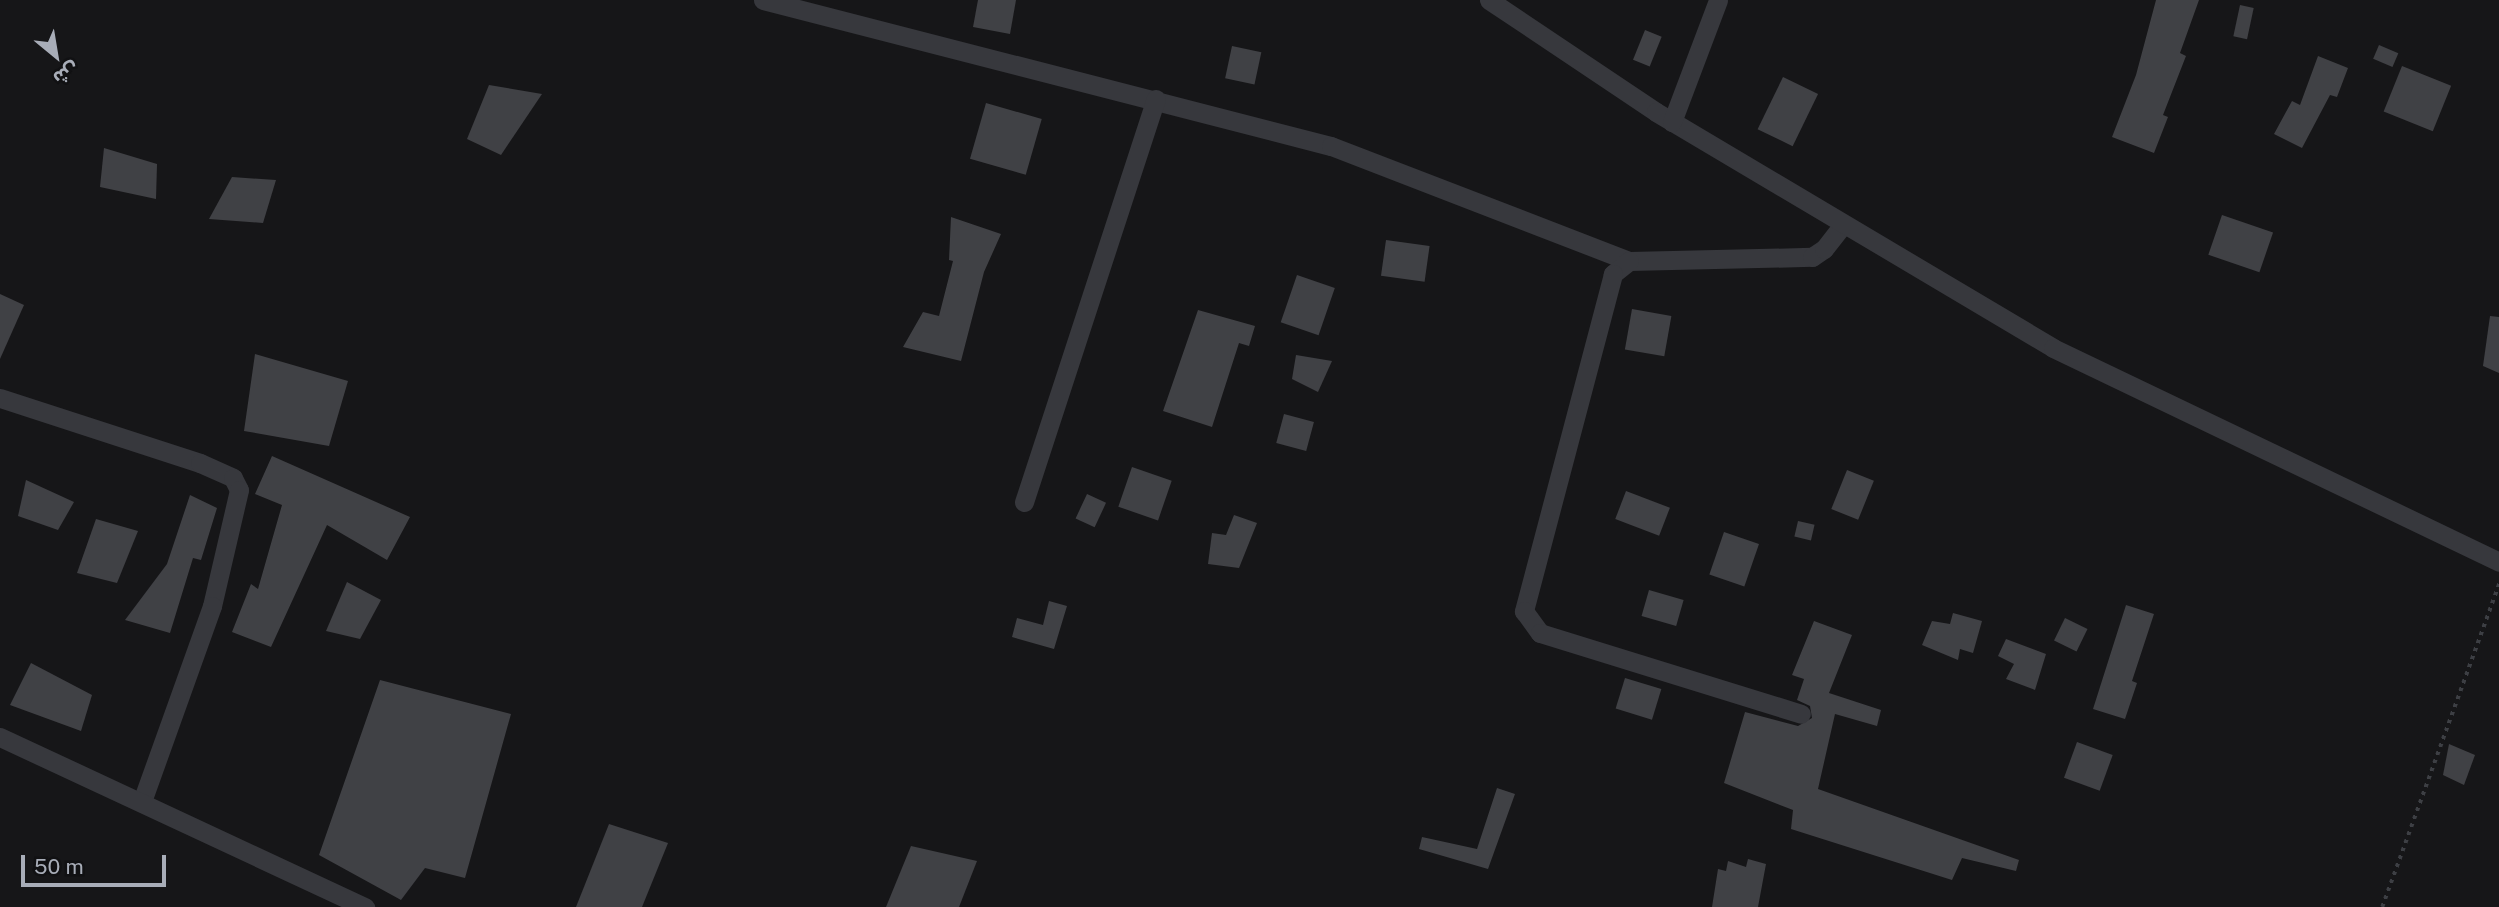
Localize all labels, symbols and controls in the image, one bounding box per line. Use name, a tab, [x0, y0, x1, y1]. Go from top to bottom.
north arrow	[21, 21, 91, 91]
text: ش	[50, 58, 83, 90]
scale bar	[24, 841, 170, 885]
text: 50 m	[34, 854, 84, 879]

